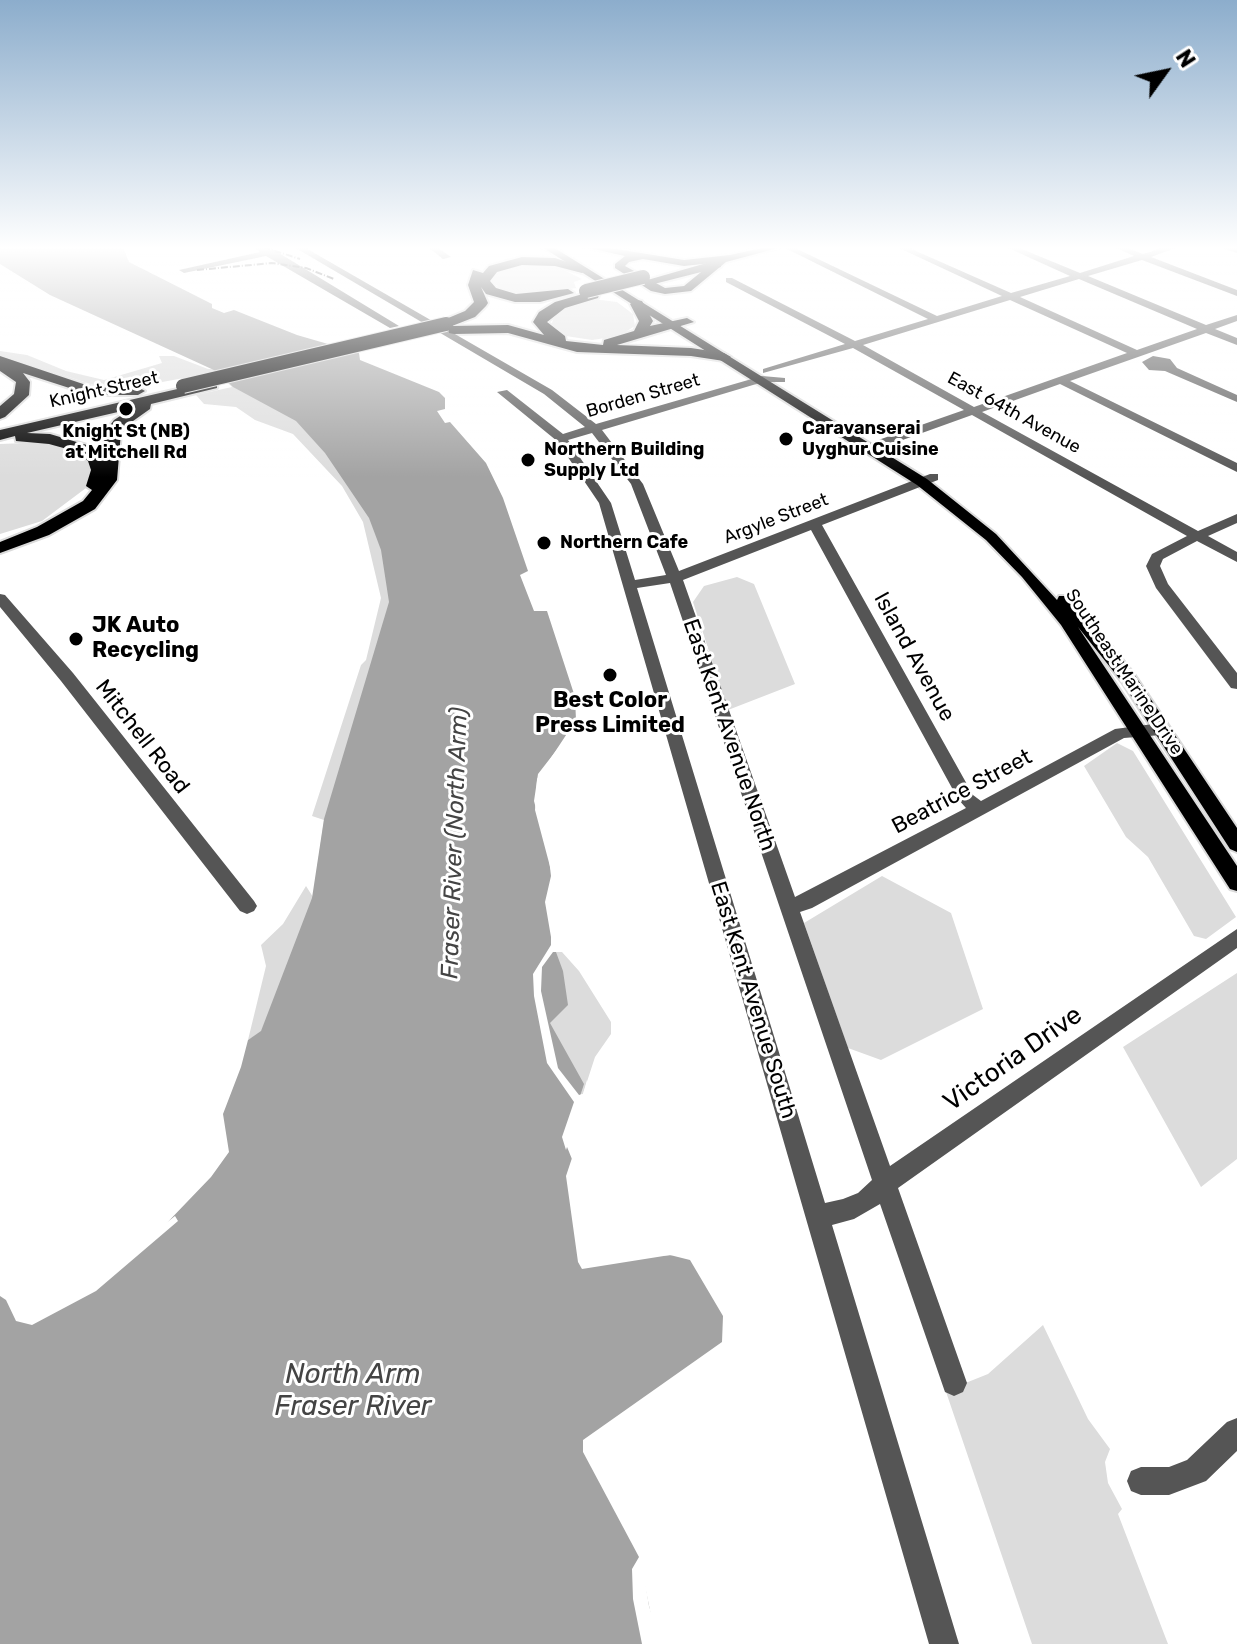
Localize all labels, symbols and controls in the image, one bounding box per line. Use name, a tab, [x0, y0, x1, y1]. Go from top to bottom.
north arrow	[1125, 32, 1205, 112]
text: N	[1170, 45, 1201, 73]
street label: Knight Street	[47, 367, 161, 413]
street label: East 64th Avenue	[944, 367, 1084, 459]
street label: Borden Street	[584, 369, 702, 423]
marker: Knight St (NB) at Mitchell Rd	[117, 400, 135, 418]
place label: Caravanserai Uyghur Cuisine	[802, 418, 939, 460]
place label: Knight St (NB) at Mitchell Rd	[62, 421, 190, 464]
marker: Caravanserai Uyghur Cuisine	[777, 430, 795, 448]
place label: Northern Building Supply Ltd	[544, 439, 704, 482]
marker: Northern Building Supply Ltd	[519, 451, 537, 469]
street label: Argyle Street	[721, 489, 831, 549]
place label: Northern Cafe	[560, 532, 688, 554]
marker: Northern Cafe	[535, 534, 553, 552]
street label: Southeast Marine Drive	[1060, 585, 1188, 759]
street label: Island Avenue	[868, 588, 960, 726]
place label: JK Auto Recycling	[92, 613, 199, 664]
street label: East Kent Avenue North	[677, 616, 781, 854]
marker: JK Auto Recycling	[67, 630, 85, 648]
marker: Best Color Press Limited	[601, 666, 619, 684]
street label: Mitchell Road	[89, 675, 195, 799]
place label: Best Color Press Limited	[535, 688, 685, 740]
water label: Fraser River (North Arm)	[436, 707, 474, 979]
street label: Beatrice Street	[887, 744, 1037, 840]
street label: East Kent Avenue South	[704, 878, 802, 1122]
street label: Victoria Drive	[938, 1000, 1088, 1118]
water label: North Arm Fraser River	[274, 1358, 432, 1424]

